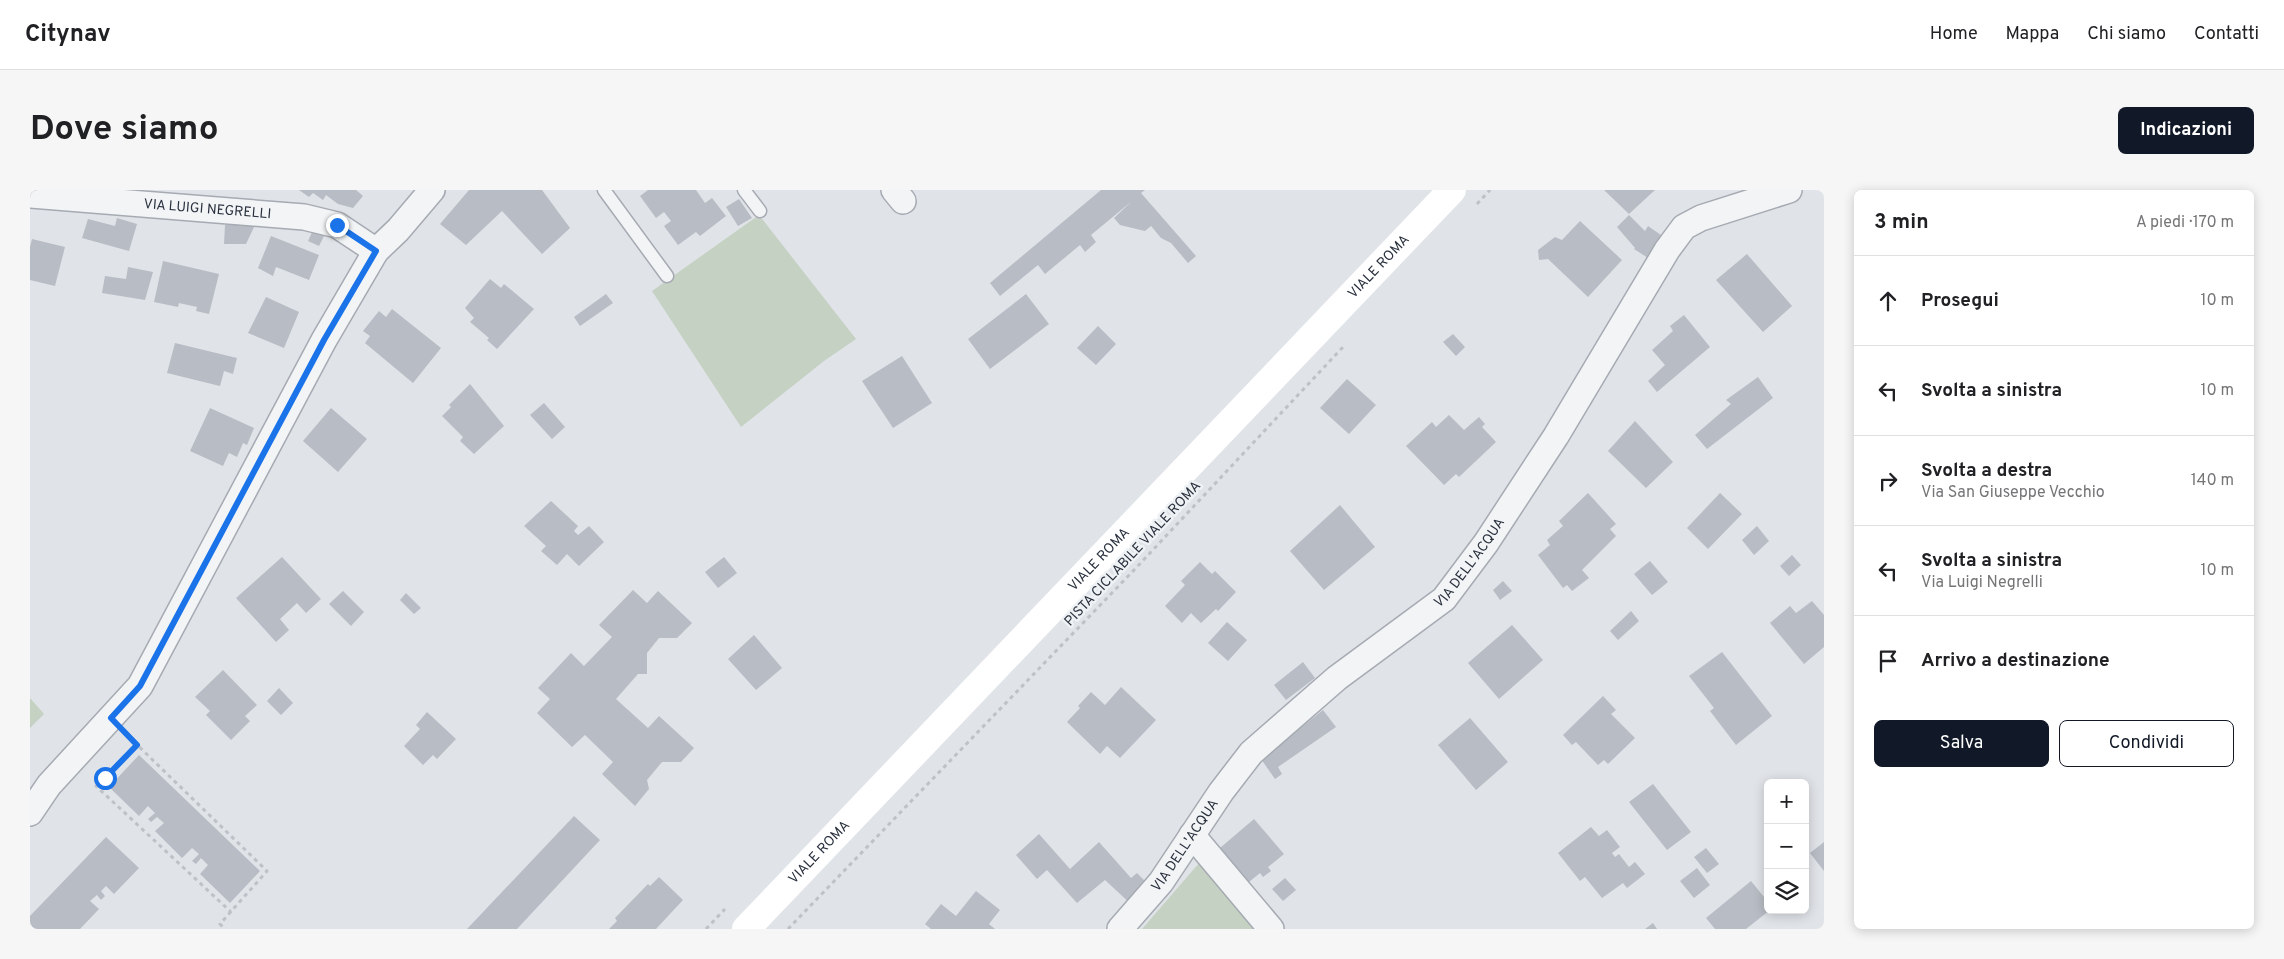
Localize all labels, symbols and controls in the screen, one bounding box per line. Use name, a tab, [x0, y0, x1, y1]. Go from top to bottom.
text: Citynav	[25, 20, 111, 50]
text: Home	[1930, 23, 1978, 46]
text: Mappa	[2006, 23, 2059, 46]
text: Chi siamo	[2087, 23, 2166, 46]
text: Contatti	[2194, 23, 2259, 46]
button: Indicazioni	[2118, 107, 2254, 154]
text: Dove siamo	[30, 108, 219, 152]
street label: VIA LUIGI NEGRELLI	[143, 196, 272, 223]
text: 3 min	[1874, 209, 1929, 236]
text: A piedi · 170 m	[2136, 213, 2234, 233]
route end	[326, 214, 349, 237]
street label: VIALE ROMA	[1344, 231, 1413, 302]
icon: ahead	[1874, 287, 1902, 315]
text: Prosegui	[1921, 289, 1999, 313]
text: 10 m	[2200, 291, 2234, 311]
icon: left	[1874, 377, 1902, 405]
text: Svolta a sinistra	[1921, 379, 2062, 403]
text: 10 m	[2200, 381, 2234, 401]
text: Svolta a destra	[1921, 459, 2052, 483]
icon: right	[1874, 467, 1902, 495]
text: 140 m	[2191, 471, 2234, 491]
street label: PISTA CICLABILE VIALE ROMA	[1061, 478, 1205, 630]
text: Via San Giuseppe Vecchio	[1921, 483, 2105, 503]
street label: VIA DELL'ACQUA	[1431, 515, 1509, 612]
street label: VIALE ROMA	[1065, 525, 1133, 595]
text: Svolta a sinistra	[1921, 549, 2062, 573]
icon: left	[1874, 557, 1902, 585]
text: 10 m	[2200, 561, 2234, 581]
text: Via Luigi Negrelli	[1921, 573, 2043, 593]
icon: arrive	[1874, 647, 1902, 675]
text: Arrivo a destinazione	[1921, 649, 2110, 673]
button: Salva	[1874, 720, 2049, 767]
button: Condividi	[2059, 720, 2234, 767]
route start	[94, 767, 117, 790]
map controls	[1764, 779, 1809, 914]
button: +	[1764, 779, 1809, 824]
street label: VIA DELL'ACQUA	[1148, 796, 1222, 895]
street label: VIALE ROMA	[785, 817, 854, 888]
button: −	[1764, 824, 1809, 869]
button: layers	[1764, 869, 1809, 914]

